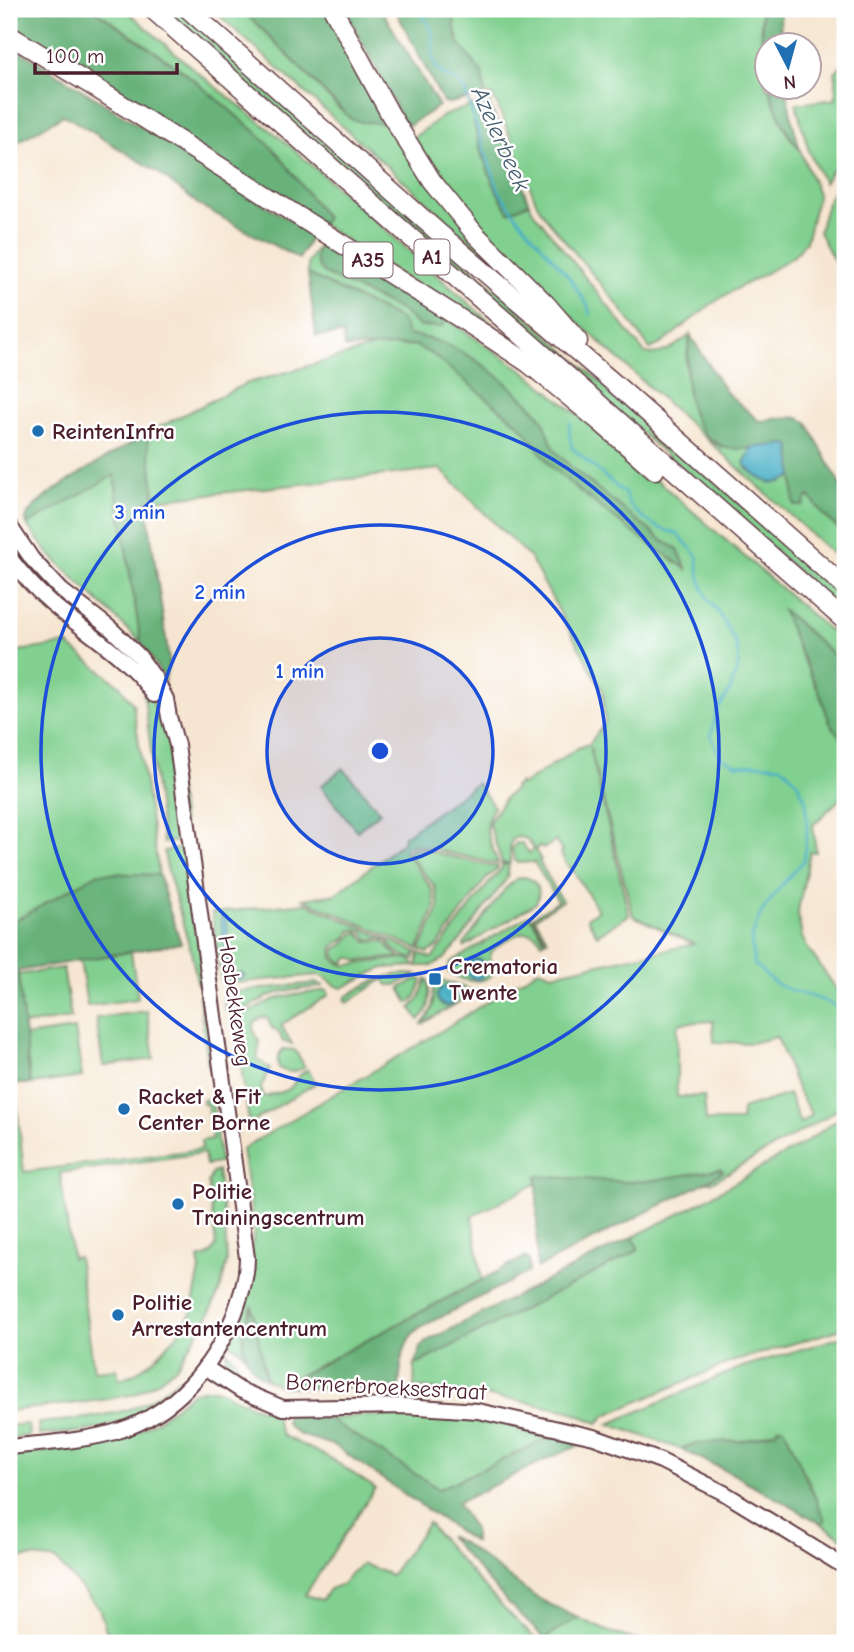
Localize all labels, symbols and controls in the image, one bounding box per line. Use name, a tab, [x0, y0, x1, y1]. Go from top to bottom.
scale bar	[35, 32, 177, 76]
north arrow	[752, 32, 822, 102]
text: 100 m	[46, 44, 104, 68]
text: N	[782, 70, 797, 93]
water label: Azelerbeek	[465, 81, 537, 196]
road number: A1	[414, 240, 450, 274]
road number: A35	[344, 243, 392, 278]
place label: ReintenInfra	[52, 418, 175, 445]
marker: ReintenInfra	[30, 423, 46, 439]
text: 3 min	[114, 500, 166, 524]
text: 2 min	[194, 580, 246, 604]
text: 1 min	[276, 659, 324, 683]
centre of rings	[368, 739, 392, 763]
street label: Hosbekkeweg	[212, 934, 258, 1068]
place label: Crematoria Twente	[449, 953, 558, 1006]
marker: Crematoria Twente	[427, 971, 443, 987]
place label: Racket & Fit Center Borne	[138, 1083, 270, 1136]
marker: Racket & Fit Center Borne	[116, 1101, 132, 1117]
place label: Politie Trainingscentrum	[192, 1178, 364, 1231]
marker: Politie Trainingscentrum	[170, 1196, 186, 1212]
place label: Politie Arrestantencentrum	[132, 1289, 327, 1342]
marker: Politie Arrestantencentrum	[110, 1307, 126, 1323]
street label: Bornerbroeksestraat	[285, 1368, 488, 1406]

